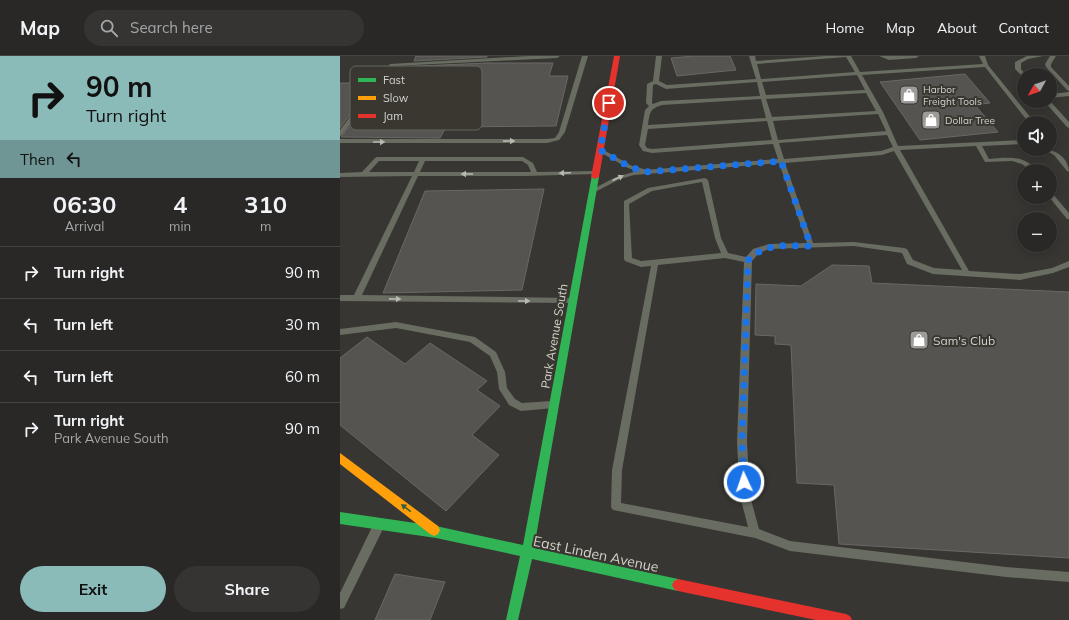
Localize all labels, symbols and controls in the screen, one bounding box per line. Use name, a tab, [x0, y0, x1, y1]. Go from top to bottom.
search box	[84, 10, 364, 46]
text: Map	[20, 16, 60, 40]
icon: search	[98, 17, 120, 39]
text: Search here	[130, 18, 213, 37]
text: Home	[825, 19, 864, 37]
text: Map	[886, 19, 915, 37]
text: About	[937, 19, 977, 37]
text: Contact	[999, 19, 1049, 37]
legend	[350, 66, 482, 130]
north arrow	[1017, 68, 1057, 108]
map controls	[1017, 68, 1057, 252]
text: 90 m	[86, 69, 152, 104]
icon: right	[20, 72, 72, 124]
text: Fast	[383, 73, 405, 87]
place label: Harbor Freight Tools	[923, 83, 982, 108]
shop icon: Harbor Freight Tools	[898, 84, 920, 106]
pin	[592, 86, 626, 120]
text: Slow	[383, 91, 409, 105]
icon: arrive	[598, 92, 620, 114]
text: Turn right	[86, 104, 166, 127]
text: Jam	[383, 109, 403, 123]
shop icon: Dollar Tree	[920, 109, 942, 131]
place label: Dollar Tree	[945, 114, 995, 127]
button: sound	[1017, 116, 1057, 156]
one-way arrow	[503, 138, 516, 144]
one-way arrow	[373, 139, 386, 145]
icon: left	[63, 148, 85, 170]
text: Then	[20, 150, 55, 169]
button: +	[1017, 164, 1057, 204]
one-way arrow	[558, 170, 571, 176]
one-way arrow	[460, 171, 473, 177]
one-way arrow	[613, 175, 624, 181]
text: 06:30	[53, 189, 116, 219]
text: 4	[173, 189, 187, 219]
text: 310	[244, 189, 287, 219]
button: −	[1017, 212, 1057, 252]
text: Arrival	[65, 218, 104, 234]
text: min	[169, 218, 191, 234]
text: m	[260, 218, 271, 234]
icon: right	[20, 262, 42, 284]
text: Turn right	[54, 263, 124, 282]
text: 90 m	[285, 263, 320, 282]
street label: Park Avenue South	[537, 283, 571, 389]
one-way arrow	[389, 296, 402, 302]
one-way arrow	[518, 298, 531, 304]
icon: left	[20, 314, 42, 336]
text: Turn left	[54, 315, 113, 334]
text: 30 m	[285, 315, 320, 334]
shop icon: Sam's Club	[908, 329, 930, 351]
place label: Sam's Club	[933, 333, 995, 348]
icon: left	[20, 366, 42, 388]
text: Turn left	[54, 367, 113, 386]
text: 60 m	[285, 367, 320, 386]
text: Turn right	[54, 411, 124, 430]
icon: right	[20, 418, 42, 440]
text: 90 m	[285, 419, 320, 438]
text: Park Avenue South	[54, 430, 169, 446]
position arrow	[723, 461, 765, 503]
one-way arrow	[400, 504, 411, 512]
street label: East Linden Avenue	[532, 532, 660, 576]
button: Exit	[20, 566, 166, 612]
button: Share	[174, 566, 320, 612]

